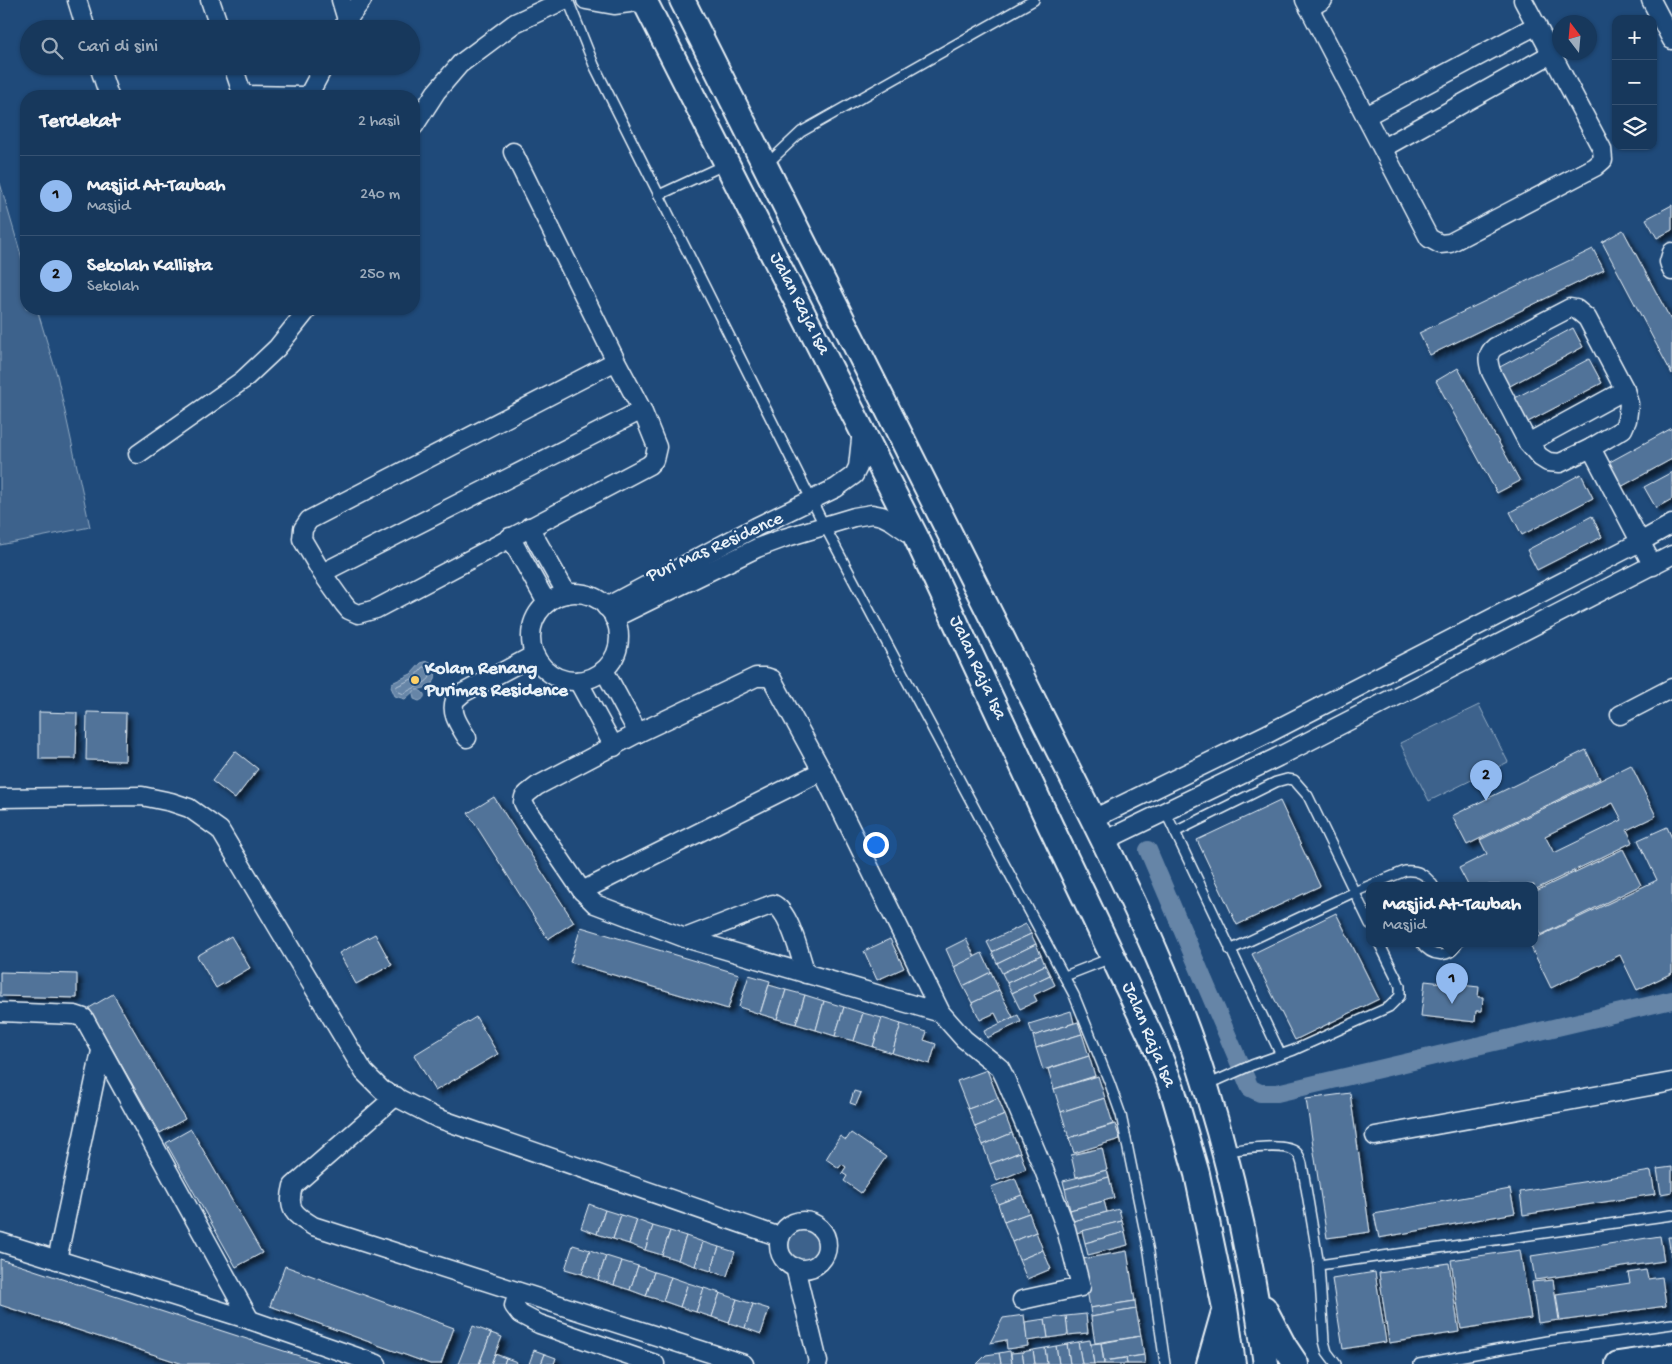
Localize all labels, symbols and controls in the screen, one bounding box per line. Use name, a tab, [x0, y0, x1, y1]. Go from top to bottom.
north arrow	[1552, 15, 1597, 60]
map controls	[1612, 15, 1657, 150]
button: +	[1612, 15, 1657, 60]
search box	[20, 20, 420, 75]
icon: search	[38, 34, 66, 62]
text: Cari di sini	[78, 36, 158, 59]
button: −	[1612, 60, 1657, 105]
button: layers	[1612, 105, 1657, 150]
text: Terdekat	[40, 110, 119, 135]
text: 2 hasil	[358, 113, 400, 132]
text: Masjid At-Taubah	[87, 175, 226, 198]
text: 1	[53, 186, 59, 205]
text: 240 m	[360, 186, 400, 205]
text: Masjid	[87, 198, 130, 217]
street label: Jalan Raja Isa	[763, 249, 835, 360]
text: Sekolah Kallista	[87, 255, 212, 278]
text: 2	[52, 266, 60, 285]
text: 250 m	[360, 266, 400, 285]
text: Sekolah	[87, 278, 139, 297]
street label: Puri Mas Residence	[642, 508, 787, 589]
street label: Jalan Raja Isa	[943, 612, 1012, 725]
place label: Kolam Renang Purimas Residence	[424, 658, 569, 703]
marker: Kolam Renang Purimas Residence	[409, 674, 421, 686]
pin: 2	[1470, 760, 1502, 801]
your location	[863, 832, 889, 858]
popup	[1366, 882, 1538, 947]
text: Masjid At-Taubah	[1383, 894, 1521, 917]
text: Masjid	[1383, 917, 1426, 936]
pin: 1	[1436, 963, 1468, 1004]
street label: Jalan Raja Isa	[1116, 979, 1181, 1092]

